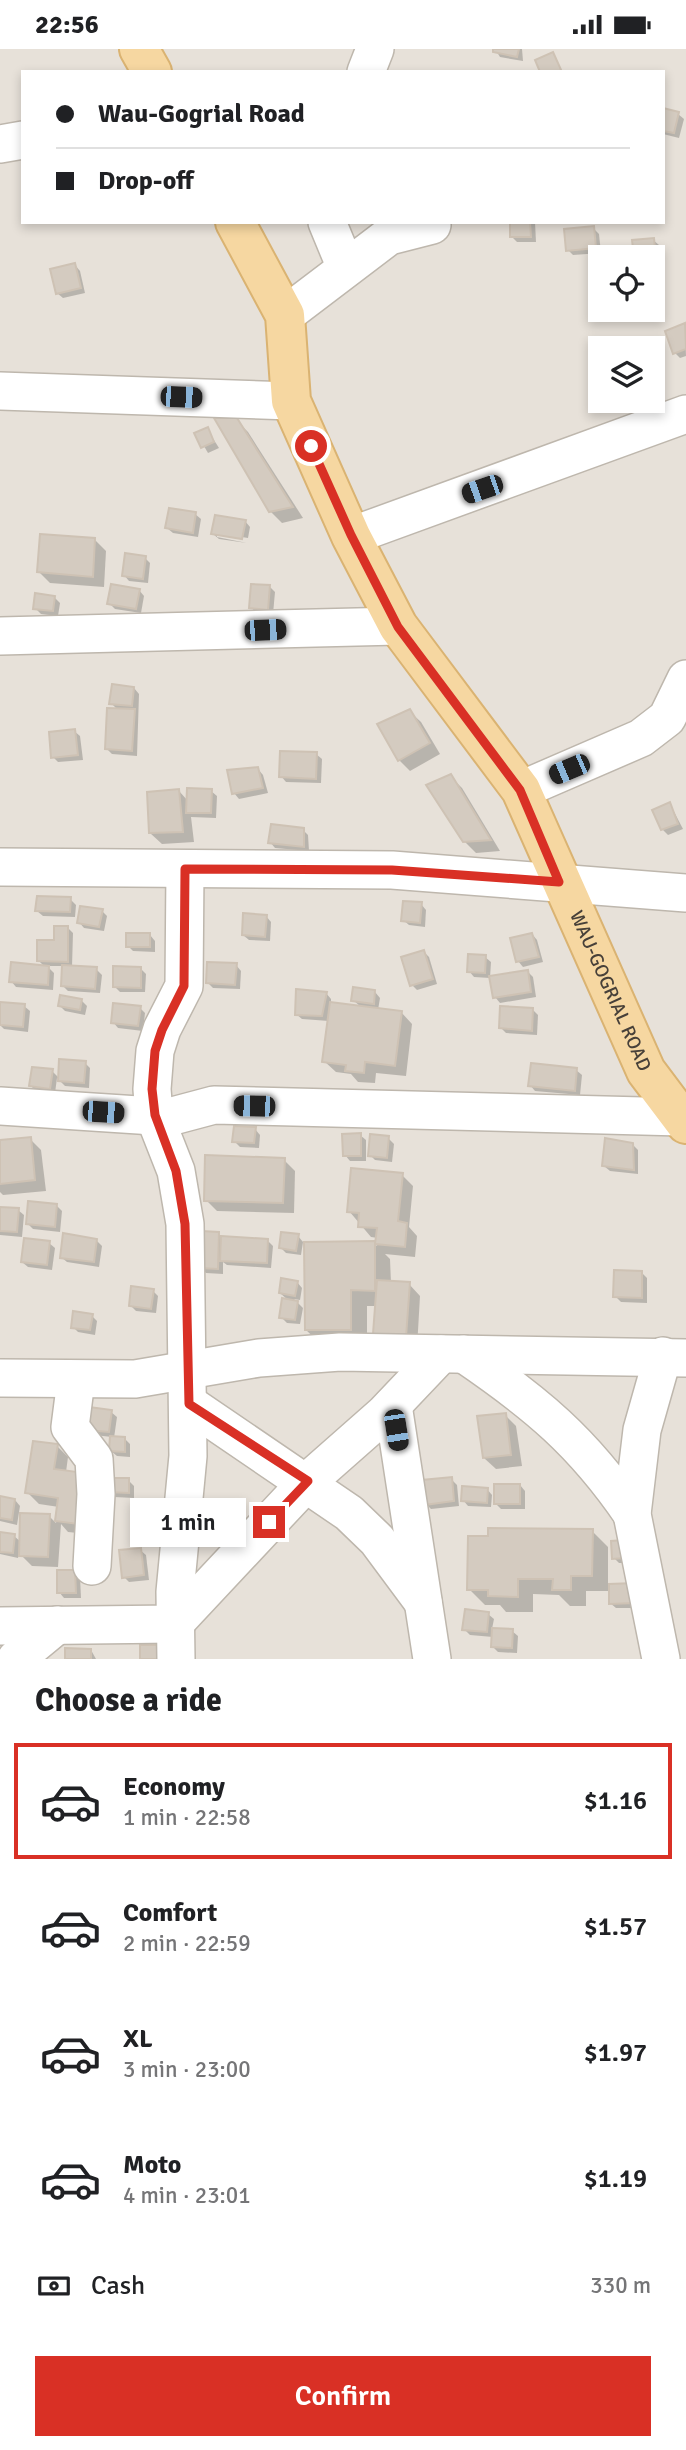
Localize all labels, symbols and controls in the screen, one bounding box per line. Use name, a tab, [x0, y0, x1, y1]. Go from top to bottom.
text: 22:56	[35, 9, 99, 41]
text: Wau-Gogrial Road	[98, 98, 305, 130]
text: Drop-off	[98, 165, 194, 197]
map controls	[588, 245, 665, 413]
button: locate	[588, 245, 665, 322]
button: layers	[588, 336, 665, 413]
car	[160, 386, 203, 408]
route start	[295, 430, 327, 462]
car	[459, 472, 506, 506]
car	[244, 619, 287, 641]
car	[546, 751, 593, 787]
street label: WAU-GOGRIAL ROAD	[564, 907, 657, 1075]
car	[233, 1095, 276, 1117]
car	[82, 1100, 125, 1124]
car	[383, 1408, 410, 1452]
callout: 1 min	[129, 1497, 244, 1547]
route end	[253, 1506, 285, 1538]
text: 1 min	[160, 1508, 216, 1537]
text: Choose a ride	[35, 1681, 222, 1720]
icon: car	[39, 1770, 102, 1833]
text: Economy	[123, 1771, 225, 1803]
text: $1.16	[584, 1785, 647, 1817]
text: 1 min · 22:58	[123, 1803, 251, 1832]
icon: car	[39, 1896, 102, 1959]
text: Comfort	[123, 1897, 217, 1929]
text: $1.57	[584, 1911, 647, 1943]
text: 2 min · 22:59	[123, 1929, 251, 1958]
icon: car	[39, 2022, 102, 2085]
text: XL	[123, 2023, 153, 2055]
text: $1.97	[584, 2037, 647, 2069]
text: 3 min · 23:00	[123, 2055, 251, 2084]
icon: car	[39, 2148, 102, 2211]
text: Moto	[123, 2149, 181, 2181]
text: $1.19	[584, 2163, 647, 2195]
text: 4 min · 23:01	[123, 2181, 251, 2210]
icon: cash	[35, 2267, 73, 2305]
text: Cash	[91, 2270, 145, 2302]
text: 330 m	[590, 2271, 651, 2300]
button: Confirm	[35, 2356, 651, 2436]

